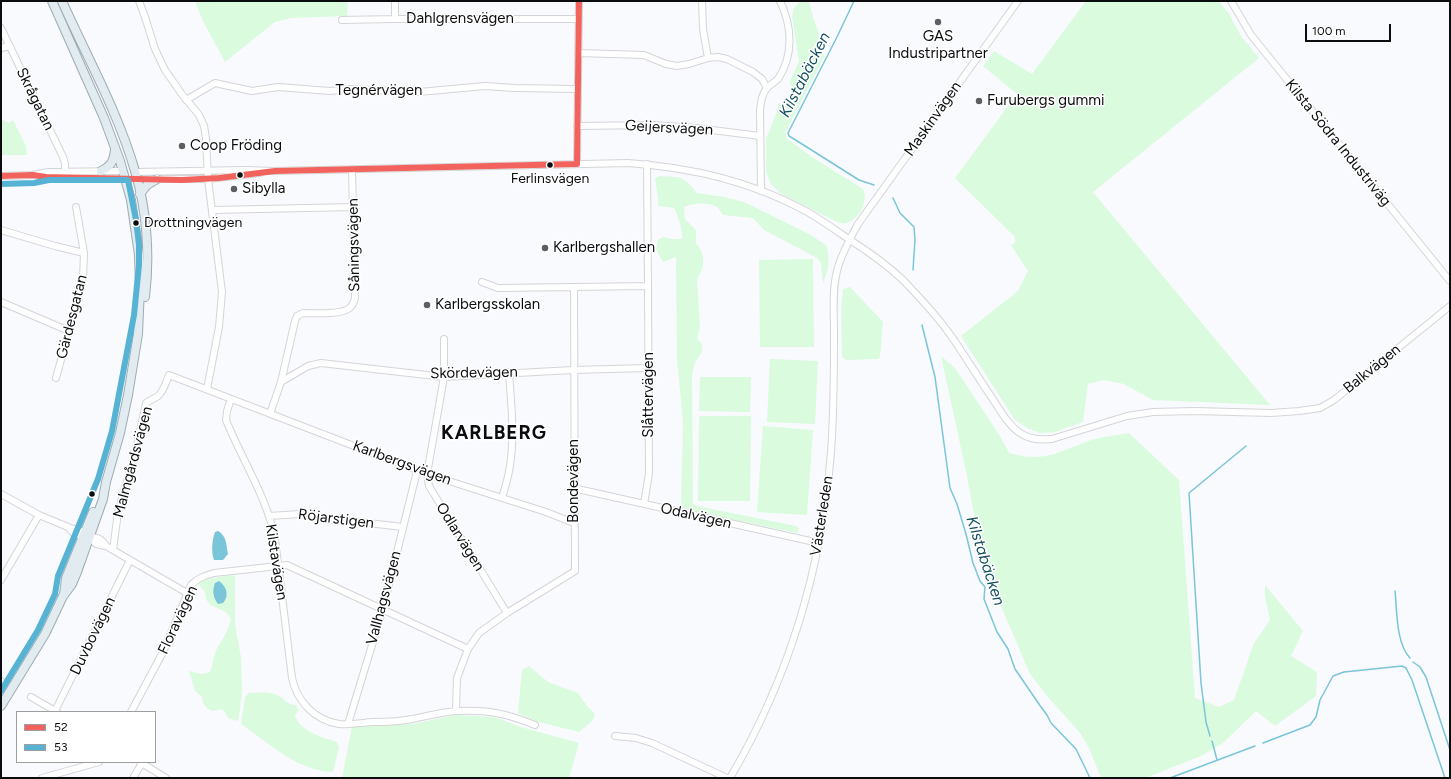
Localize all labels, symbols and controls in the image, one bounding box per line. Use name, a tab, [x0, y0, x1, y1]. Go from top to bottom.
street label: Dahlgrensvägen	[406, 10, 514, 28]
scale bar	[1307, 16, 1393, 42]
marker: GAS Industripartner	[933, 17, 943, 27]
text: 100 m	[1312, 24, 1346, 38]
place label: GAS Industripartner	[888, 28, 988, 63]
water label: Kilstabäcken	[775, 29, 835, 121]
street label: Skrågatan	[12, 65, 58, 133]
street label: Kilsta Södra Industriväg	[1281, 76, 1395, 210]
street label: Maskinvägen	[901, 78, 965, 160]
street label: Tegnérvägen	[336, 82, 422, 100]
place label: Furubergs gummi	[987, 92, 1105, 110]
marker: Furubergs gummi	[974, 96, 984, 106]
street label: Geijersvägen	[625, 117, 713, 139]
place label: Coop Fröding	[190, 137, 282, 155]
marker: Coop Fröding	[177, 141, 187, 151]
marker: Ferlinsvägen	[545, 160, 555, 170]
unlabelled marker	[235, 170, 245, 180]
place label: Ferlinsvägen	[511, 171, 589, 187]
place label: Sibylla	[242, 180, 285, 198]
marker: Sibylla	[229, 184, 239, 194]
street label: Såningsvägen	[344, 198, 364, 292]
place label: Drottningvägen	[144, 215, 242, 231]
marker: Drottningvägen	[131, 218, 141, 228]
place label: Karlbergshallen	[553, 239, 655, 257]
marker: Karlbergshallen	[540, 243, 550, 253]
street label: Gärdesgatan	[53, 273, 91, 361]
place label: Karlbergsskolan	[435, 296, 540, 314]
marker: Karlbergsskolan	[422, 300, 432, 310]
street label: Balkvägen	[1340, 341, 1404, 397]
street label: Slåttervägen	[640, 352, 658, 438]
street label: Skördevägen	[430, 363, 518, 383]
street label: Malmgårdsvägen	[109, 404, 157, 520]
district label: KARLBERG	[441, 422, 547, 444]
street label: Karlbergsvägen	[350, 437, 454, 489]
street label: Bondevägen	[565, 439, 583, 523]
street label: Västerleden	[807, 475, 837, 557]
unlabelled marker	[87, 489, 97, 499]
street label: Odlarvägen	[432, 499, 488, 575]
street label: Odalvägen	[659, 499, 733, 533]
street label: Röjarstigen	[297, 505, 375, 533]
water label: Kilstabäcken	[962, 514, 1008, 608]
street label: Kilstavägen	[261, 523, 291, 601]
street label: Vallhagsvägen	[363, 549, 405, 647]
street label: Floravägen	[154, 583, 202, 657]
street label: Duvbovägen	[66, 594, 120, 678]
legend	[16, 711, 156, 763]
text: 52	[54, 720, 68, 734]
text: 53	[54, 740, 67, 754]

